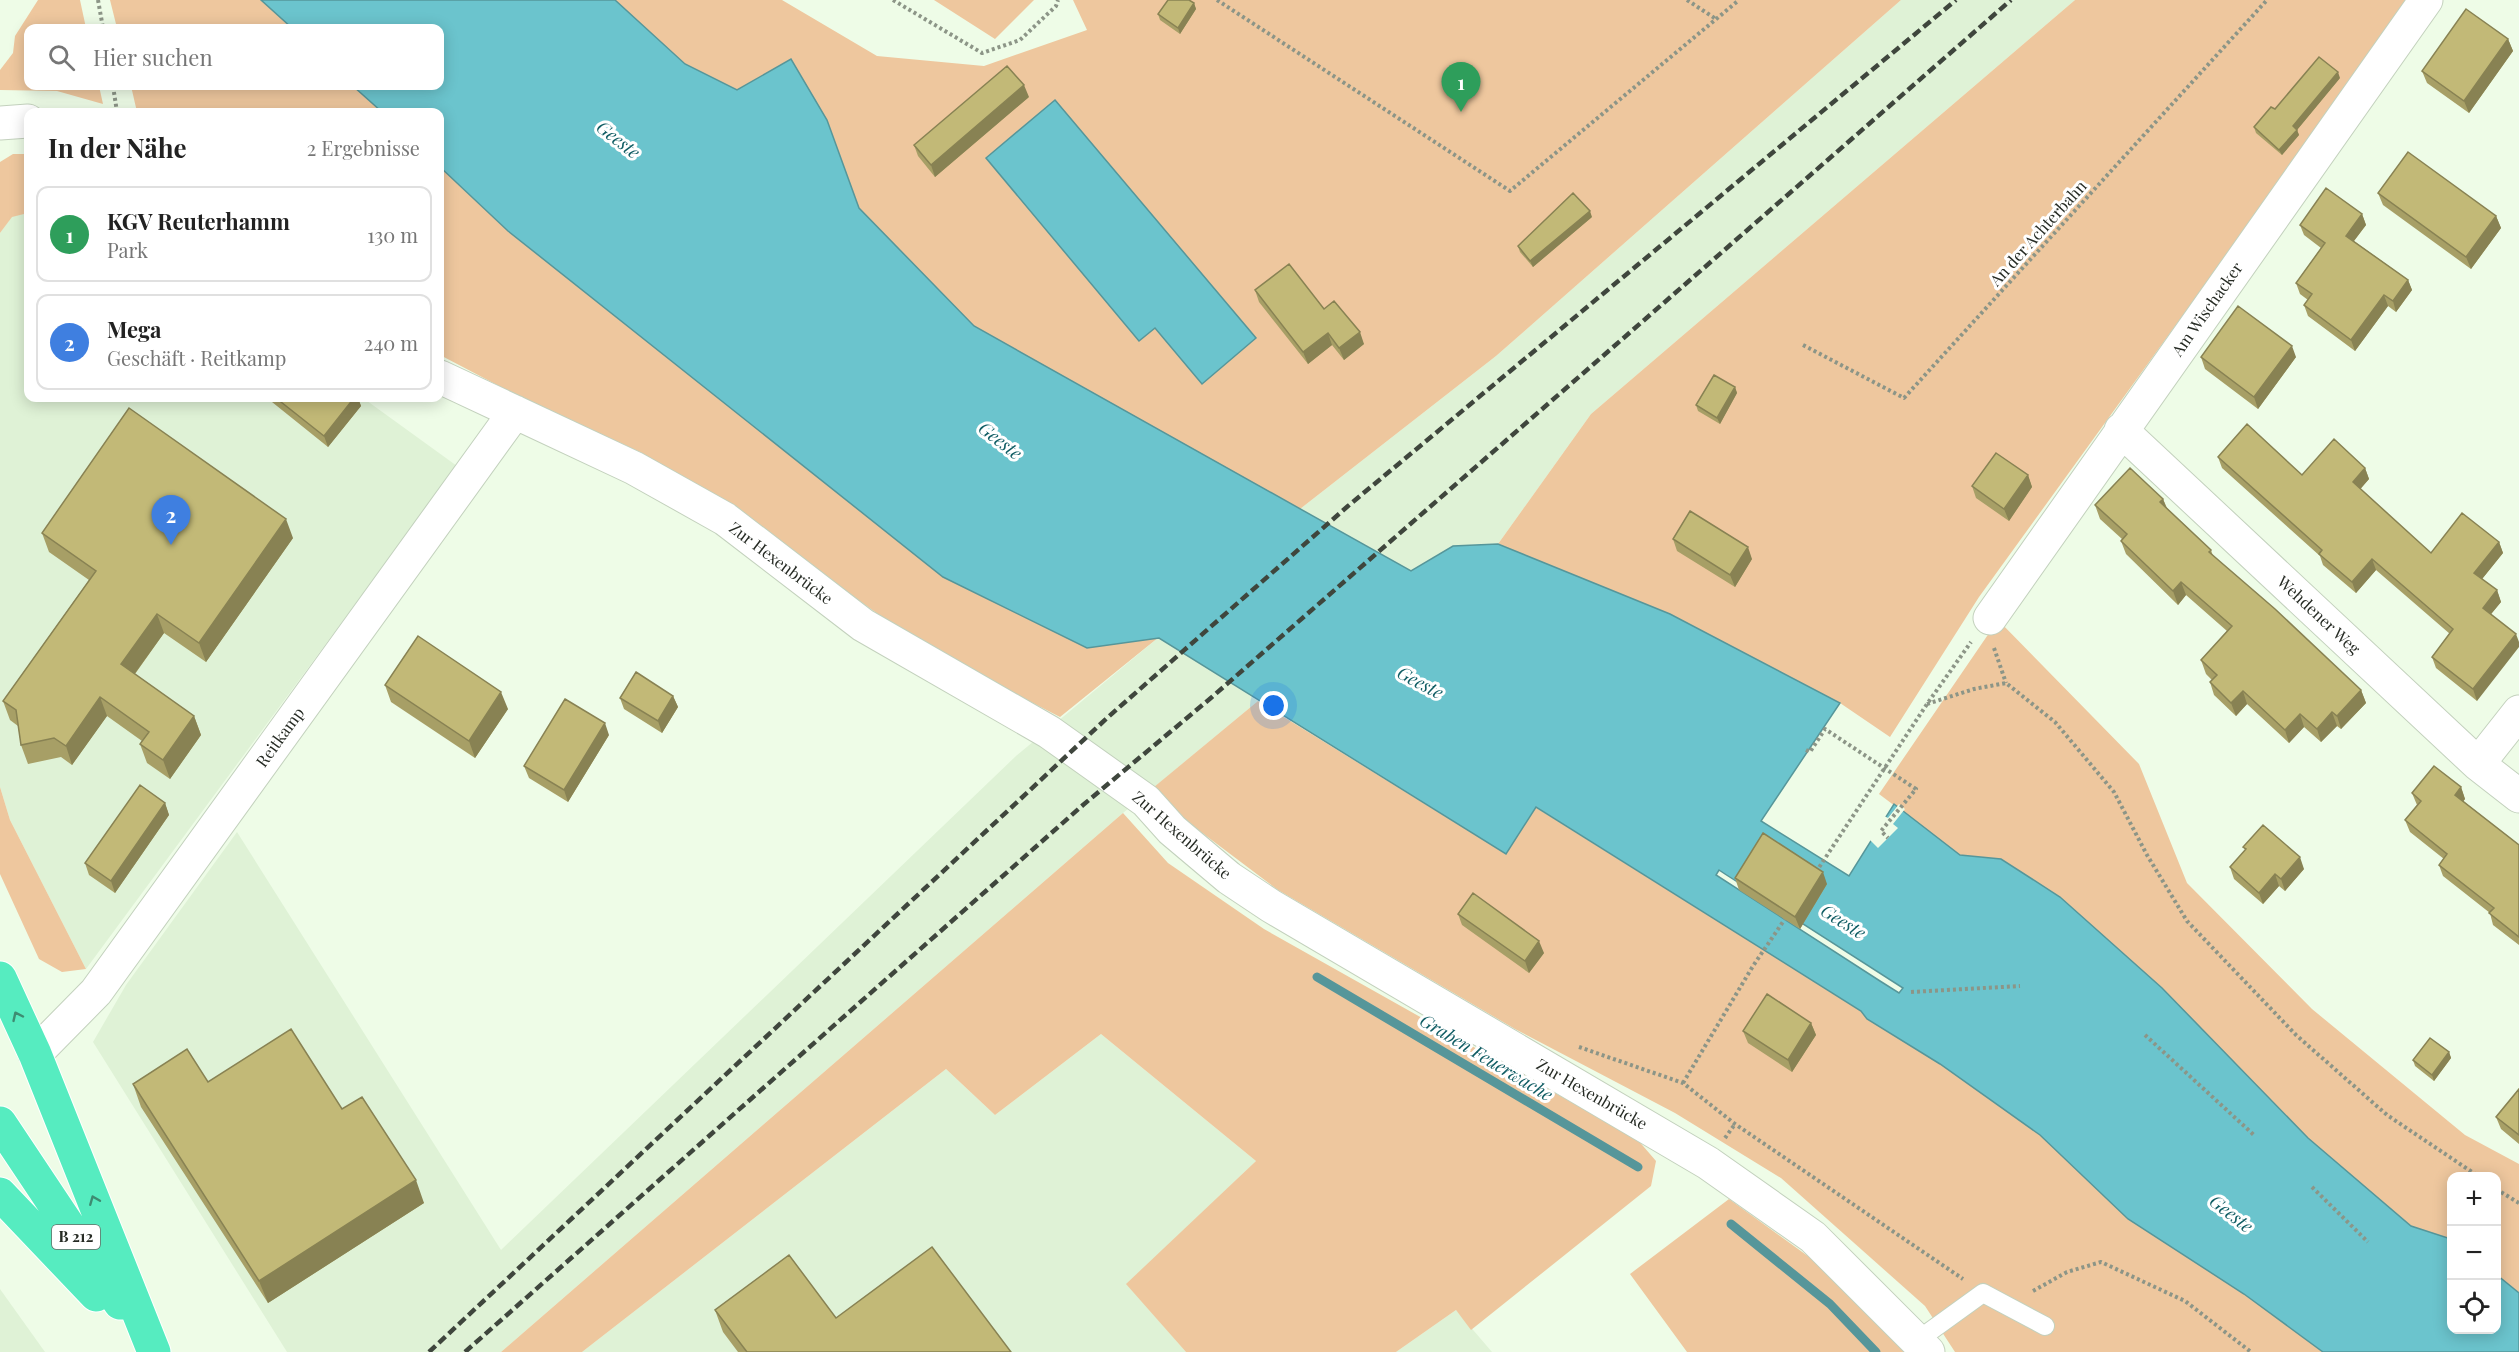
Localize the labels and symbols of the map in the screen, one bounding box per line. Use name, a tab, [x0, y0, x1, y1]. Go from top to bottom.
pin: 1	[1442, 63, 1480, 112]
water label: Geeste	[592, 115, 645, 164]
street label: An der Achterbahn	[1984, 175, 2091, 291]
street label: Am Wischacker	[2166, 258, 2247, 361]
water label: Geeste	[974, 416, 1027, 465]
pin: 2	[152, 496, 190, 545]
street label: Zur Hexenbrücke	[725, 517, 837, 608]
street label: Wehdener Weg	[2273, 570, 2366, 659]
water label: Geeste	[1393, 660, 1448, 704]
your location	[1259, 691, 1288, 720]
street label: Reitkamp	[251, 703, 308, 771]
street label: Zur Hexenbrücke	[1128, 786, 1236, 883]
water label: Geeste	[1816, 898, 1871, 944]
water label: Graben Feuerwache	[1416, 1008, 1558, 1106]
one-way arrow	[13, 1012, 25, 1023]
street label: Zur Hexenbrücke	[1533, 1053, 1651, 1134]
water label: Geeste	[2205, 1189, 2258, 1238]
one-way arrow	[88, 1196, 101, 1206]
road number: B 212	[52, 1225, 100, 1249]

